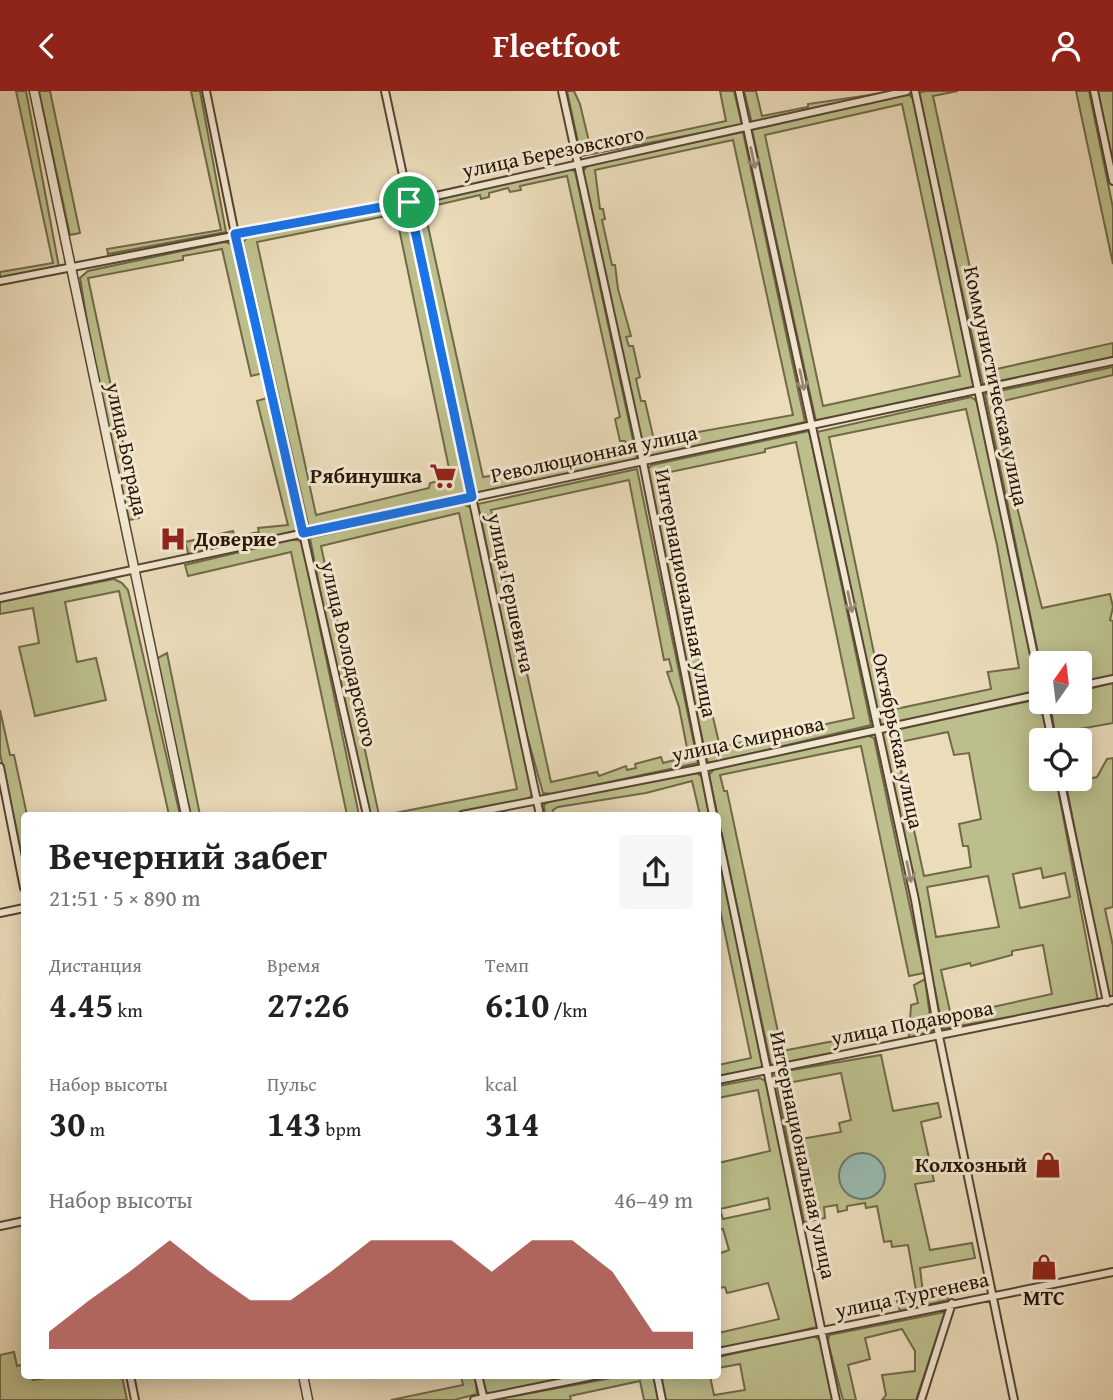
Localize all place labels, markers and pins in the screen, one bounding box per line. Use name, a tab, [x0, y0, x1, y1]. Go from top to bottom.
pin	[379, 172, 439, 232]
place label: Рябинушка	[310, 460, 422, 491]
supermarket icon: Рябинушка	[428, 461, 458, 491]
place label: Доверие	[193, 523, 277, 554]
hospital icon: Доверие	[158, 524, 188, 554]
place label: Колхозный	[915, 1149, 1027, 1180]
shop icon: Колхозный	[1033, 1150, 1063, 1180]
shop icon: МТС	[1029, 1252, 1059, 1282]
place label: МТС	[1023, 1282, 1065, 1313]

